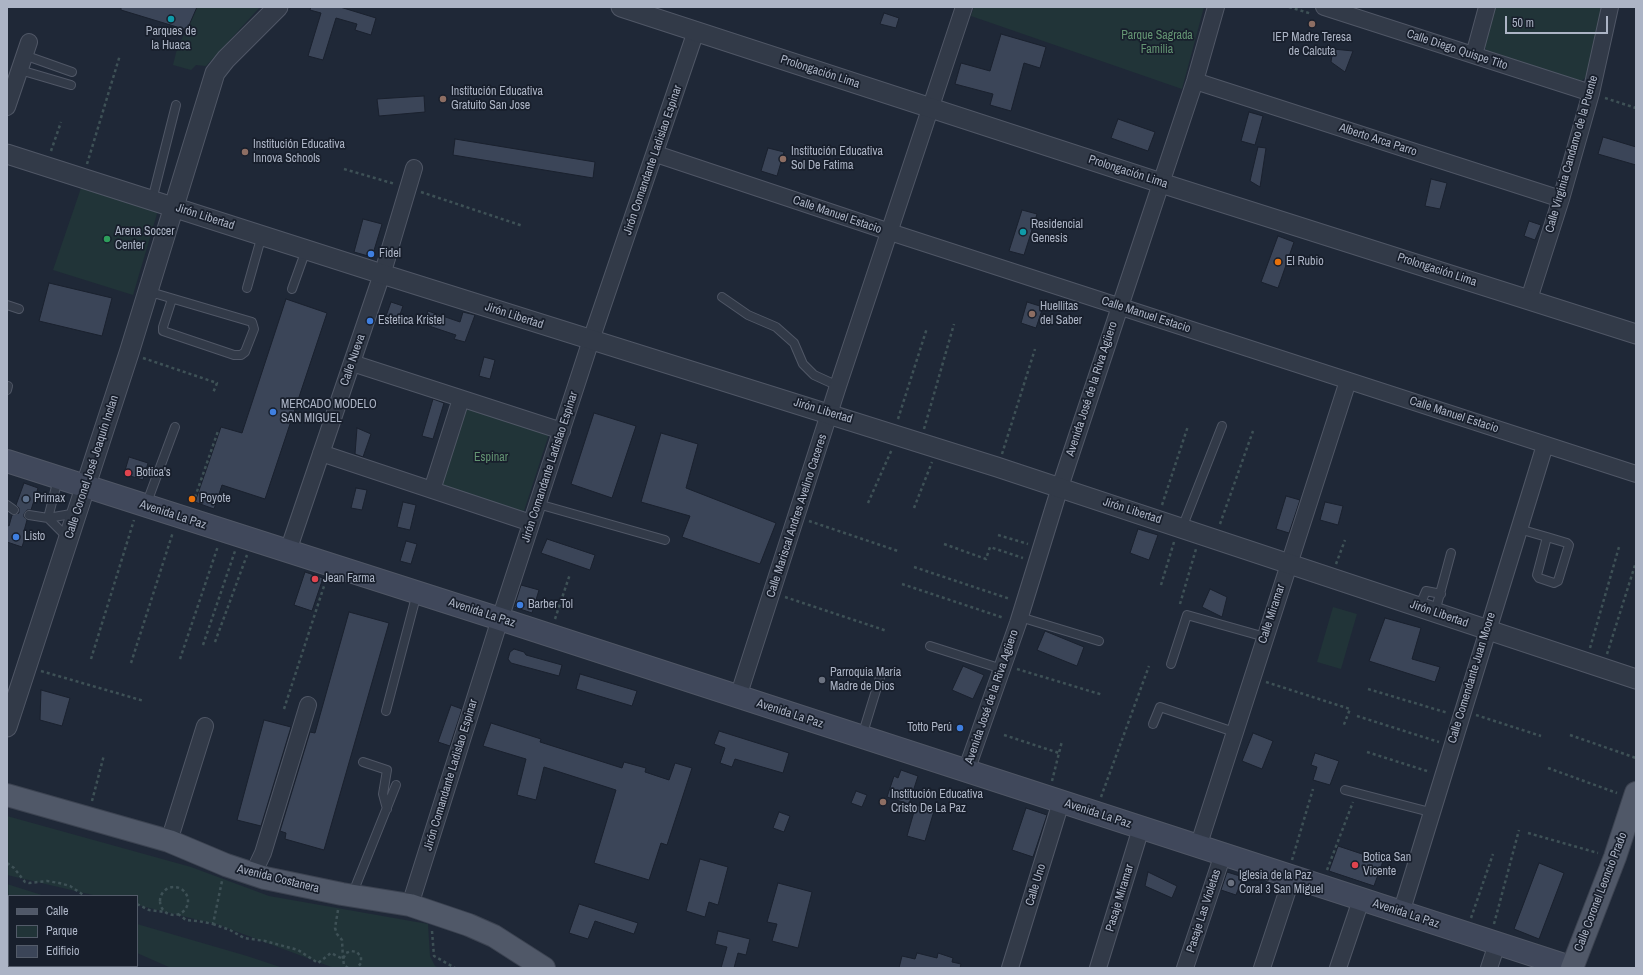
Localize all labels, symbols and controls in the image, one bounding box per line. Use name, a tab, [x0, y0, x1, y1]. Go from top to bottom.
scale bar	[1507, 8, 1610, 34]
marker: Parques de la Huaca	[166, 14, 176, 24]
text: 50 m	[1512, 15, 1534, 31]
marker: IEP Madre Teresa de Calcuta	[1307, 19, 1317, 29]
place label: Parques de la Huaca	[146, 25, 196, 53]
street label: Calle Diego Quispe Tito	[1405, 27, 1509, 73]
park label: Parque Sagrada Familia	[1121, 29, 1193, 57]
place label: IEP Madre Teresa de Calcuta	[1273, 31, 1351, 59]
street label: Prolongación Lima	[778, 52, 862, 92]
street label: Calle Virginia Candamo de la Puente	[1543, 74, 1601, 234]
street label: Jirón Comandante Ladislao Espinar	[621, 83, 685, 237]
place label: Institución Educativa Gratuito San Jose	[451, 85, 543, 113]
marker: Institución Educativa Gratuito San Jose	[438, 94, 448, 104]
street label: Alberto Arca Parro	[1337, 121, 1419, 159]
place label: Institución Educativa Innova Schools	[253, 138, 345, 166]
place label: Institución Educativa Sol De Fatima	[791, 145, 883, 173]
marker: Institución Educativa Innova Schools	[240, 147, 250, 157]
street label: Prolongación Lima	[1086, 152, 1170, 192]
marker: Institución Educativa Sol De Fatima	[778, 154, 788, 164]
street label: Calle Manuel Estacio	[791, 193, 883, 237]
street label: Jirón Libertad	[174, 201, 236, 233]
place label: Residencial Genesis	[1031, 218, 1083, 246]
place label: Arena Soccer Center	[115, 225, 175, 253]
marker: Residencial Genesis	[1018, 227, 1028, 237]
marker: Arena Soccer Center	[102, 234, 112, 244]
place label: Fidel	[379, 247, 401, 261]
marker: Fidel	[366, 249, 376, 259]
street label: Prolongación Lima	[1395, 250, 1479, 290]
place label: El Rubio	[1286, 255, 1324, 269]
marker: El Rubio	[1273, 257, 1283, 267]
street label: Calle Manuel Estacio	[1100, 294, 1192, 336]
street label: Jirón Libertad	[483, 300, 545, 332]
place label: Huellitas del Saber	[1040, 300, 1082, 328]
marker: Huellitas del Saber	[1027, 309, 1037, 319]
place label: Estetica Kristel	[378, 314, 444, 328]
marker: Estetica Kristel	[365, 316, 375, 326]
street label: Avenida José de la Riva Agüero	[1063, 320, 1121, 458]
street label: Calle Nueva	[337, 332, 369, 388]
street label: Jirón Comandante Ladislao Espinar	[519, 390, 581, 544]
street label: Calle Coronel José Joaquín Inclan	[62, 394, 122, 540]
street label: Calle Manuel Estacio	[1408, 394, 1500, 436]
street label: Jirón Libertad	[792, 395, 854, 427]
place label: MERCADO MODELO SAN MIGUEL	[281, 398, 377, 426]
marker: MERCADO MODELO SAN MIGUEL	[268, 407, 278, 417]
street label: Calle Mariscal Andres Avelino Caceres	[764, 432, 830, 600]
park label: Espinar	[474, 451, 508, 465]
place label: Botica's	[136, 466, 171, 480]
marker: Botica's	[123, 468, 133, 478]
place label: Primax	[34, 492, 65, 506]
place label: Poyote	[200, 492, 231, 506]
marker: Primax	[21, 494, 31, 504]
marker: Poyote	[187, 494, 197, 504]
street label: Jirón Libertad	[1101, 495, 1163, 527]
street label: Avenida La Paz	[138, 497, 208, 533]
place label: Listo	[24, 530, 45, 544]
marker: Listo	[11, 532, 21, 542]
place label: Jean Farma	[323, 572, 375, 586]
marker: Jean Farma	[310, 574, 320, 584]
street label: Calle Miramar	[1256, 582, 1288, 646]
street label: Avenida La Paz	[447, 595, 517, 631]
street label: Jirón Libertad	[1408, 597, 1470, 631]
place label: Barber Tol	[528, 598, 573, 612]
marker: Barber Tol	[515, 600, 525, 610]
street label: Calle Comendante Juan Moore	[1445, 611, 1499, 745]
street label: Avenida José de la Riva Agüero	[962, 628, 1022, 766]
place label: Parroquia María Madre de Dios	[830, 666, 901, 694]
marker: Parroquia María Madre de Dios	[817, 675, 827, 685]
street label: Avenida La Paz	[755, 696, 825, 732]
street label: Jirón Comandante Ladislao Espinar	[421, 698, 481, 852]
place label: Totto Perú	[907, 721, 952, 735]
marker: Totto Perú	[955, 723, 965, 733]
place label: Institución Educativa Cristo De La Paz	[891, 788, 983, 816]
street label: Avenida La Paz	[1063, 796, 1133, 832]
marker: Institución Educativa Cristo De La Paz	[878, 797, 888, 807]
street label: Calle Coronel Leoncio Prado	[1572, 830, 1630, 954]
place label: Botica San Vicente	[1363, 851, 1411, 879]
marker: Botica San Vicente	[1350, 860, 1360, 870]
street label: Avenida Costanera	[235, 862, 321, 896]
street label: Calle Uno	[1023, 862, 1049, 908]
street label: Pasaje Miramar	[1103, 863, 1137, 933]
street label: Pasaje Las Violetas	[1184, 867, 1224, 955]
place label: Iglesia de la Paz Coral 3 San Miguel	[1239, 869, 1323, 897]
marker: Iglesia de la Paz Coral 3 San Miguel	[1226, 878, 1236, 888]
legend	[8, 895, 138, 967]
street label: Avenida La Paz	[1371, 896, 1441, 932]
text: Calle	[46, 903, 68, 919]
text: Parque	[46, 923, 78, 939]
text: Edificio	[46, 943, 79, 959]

